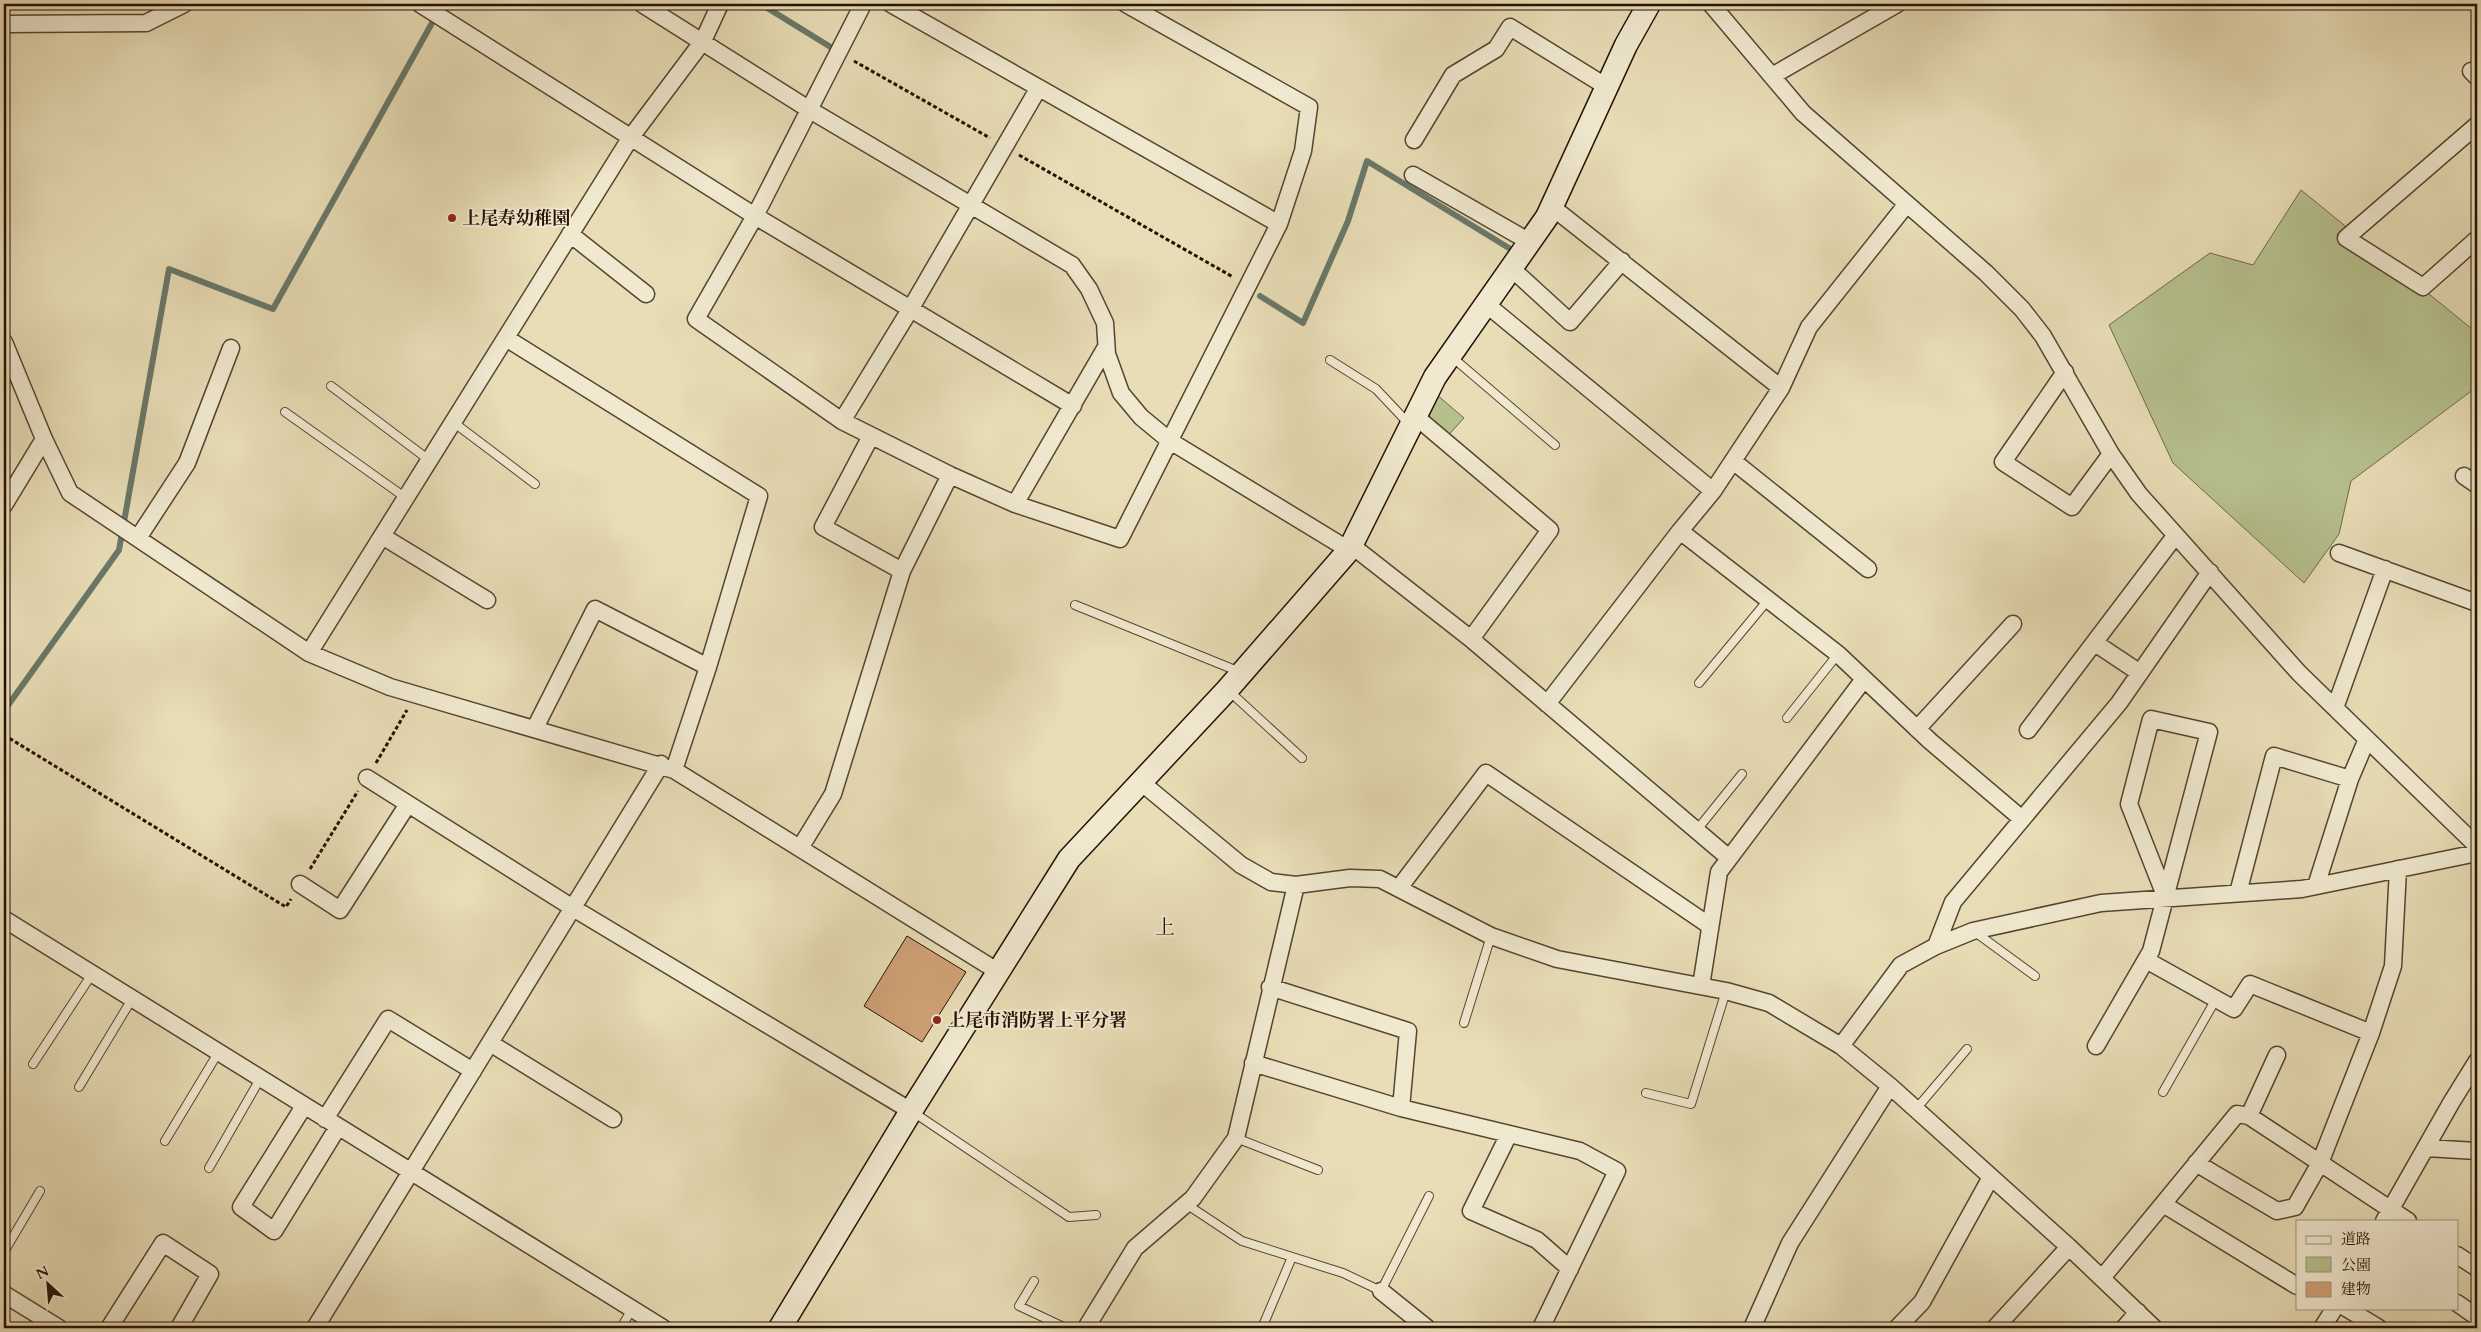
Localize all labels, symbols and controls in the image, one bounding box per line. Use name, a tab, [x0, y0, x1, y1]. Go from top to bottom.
place label: 上尾寿幼稚園	[462, 206, 570, 231]
marker: 上尾寿幼稚園	[446, 212, 458, 224]
district label: 上	[1155, 914, 1175, 941]
place label: 上尾市消防署上平分署	[947, 1008, 1127, 1033]
marker: 上尾市消防署上平分署	[931, 1014, 943, 1026]
legend	[2296, 1220, 2458, 1310]
text: 道路	[2341, 1229, 2371, 1249]
text: 公園	[2341, 1255, 2371, 1275]
north arrow	[22, 1260, 72, 1310]
text: N	[33, 1262, 52, 1284]
text: 建物	[2341, 1279, 2371, 1299]

